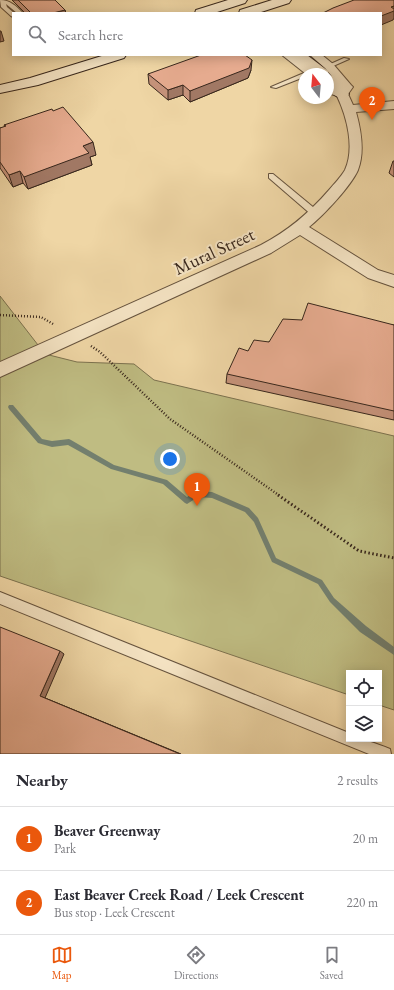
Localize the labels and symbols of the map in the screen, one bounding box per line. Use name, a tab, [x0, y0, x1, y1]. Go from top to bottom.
north arrow	[298, 68, 334, 104]
pin: 2	[359, 87, 385, 120]
street label: Mural Street	[170, 222, 258, 280]
your location	[160, 449, 180, 469]
pin: 1	[184, 473, 210, 506]

